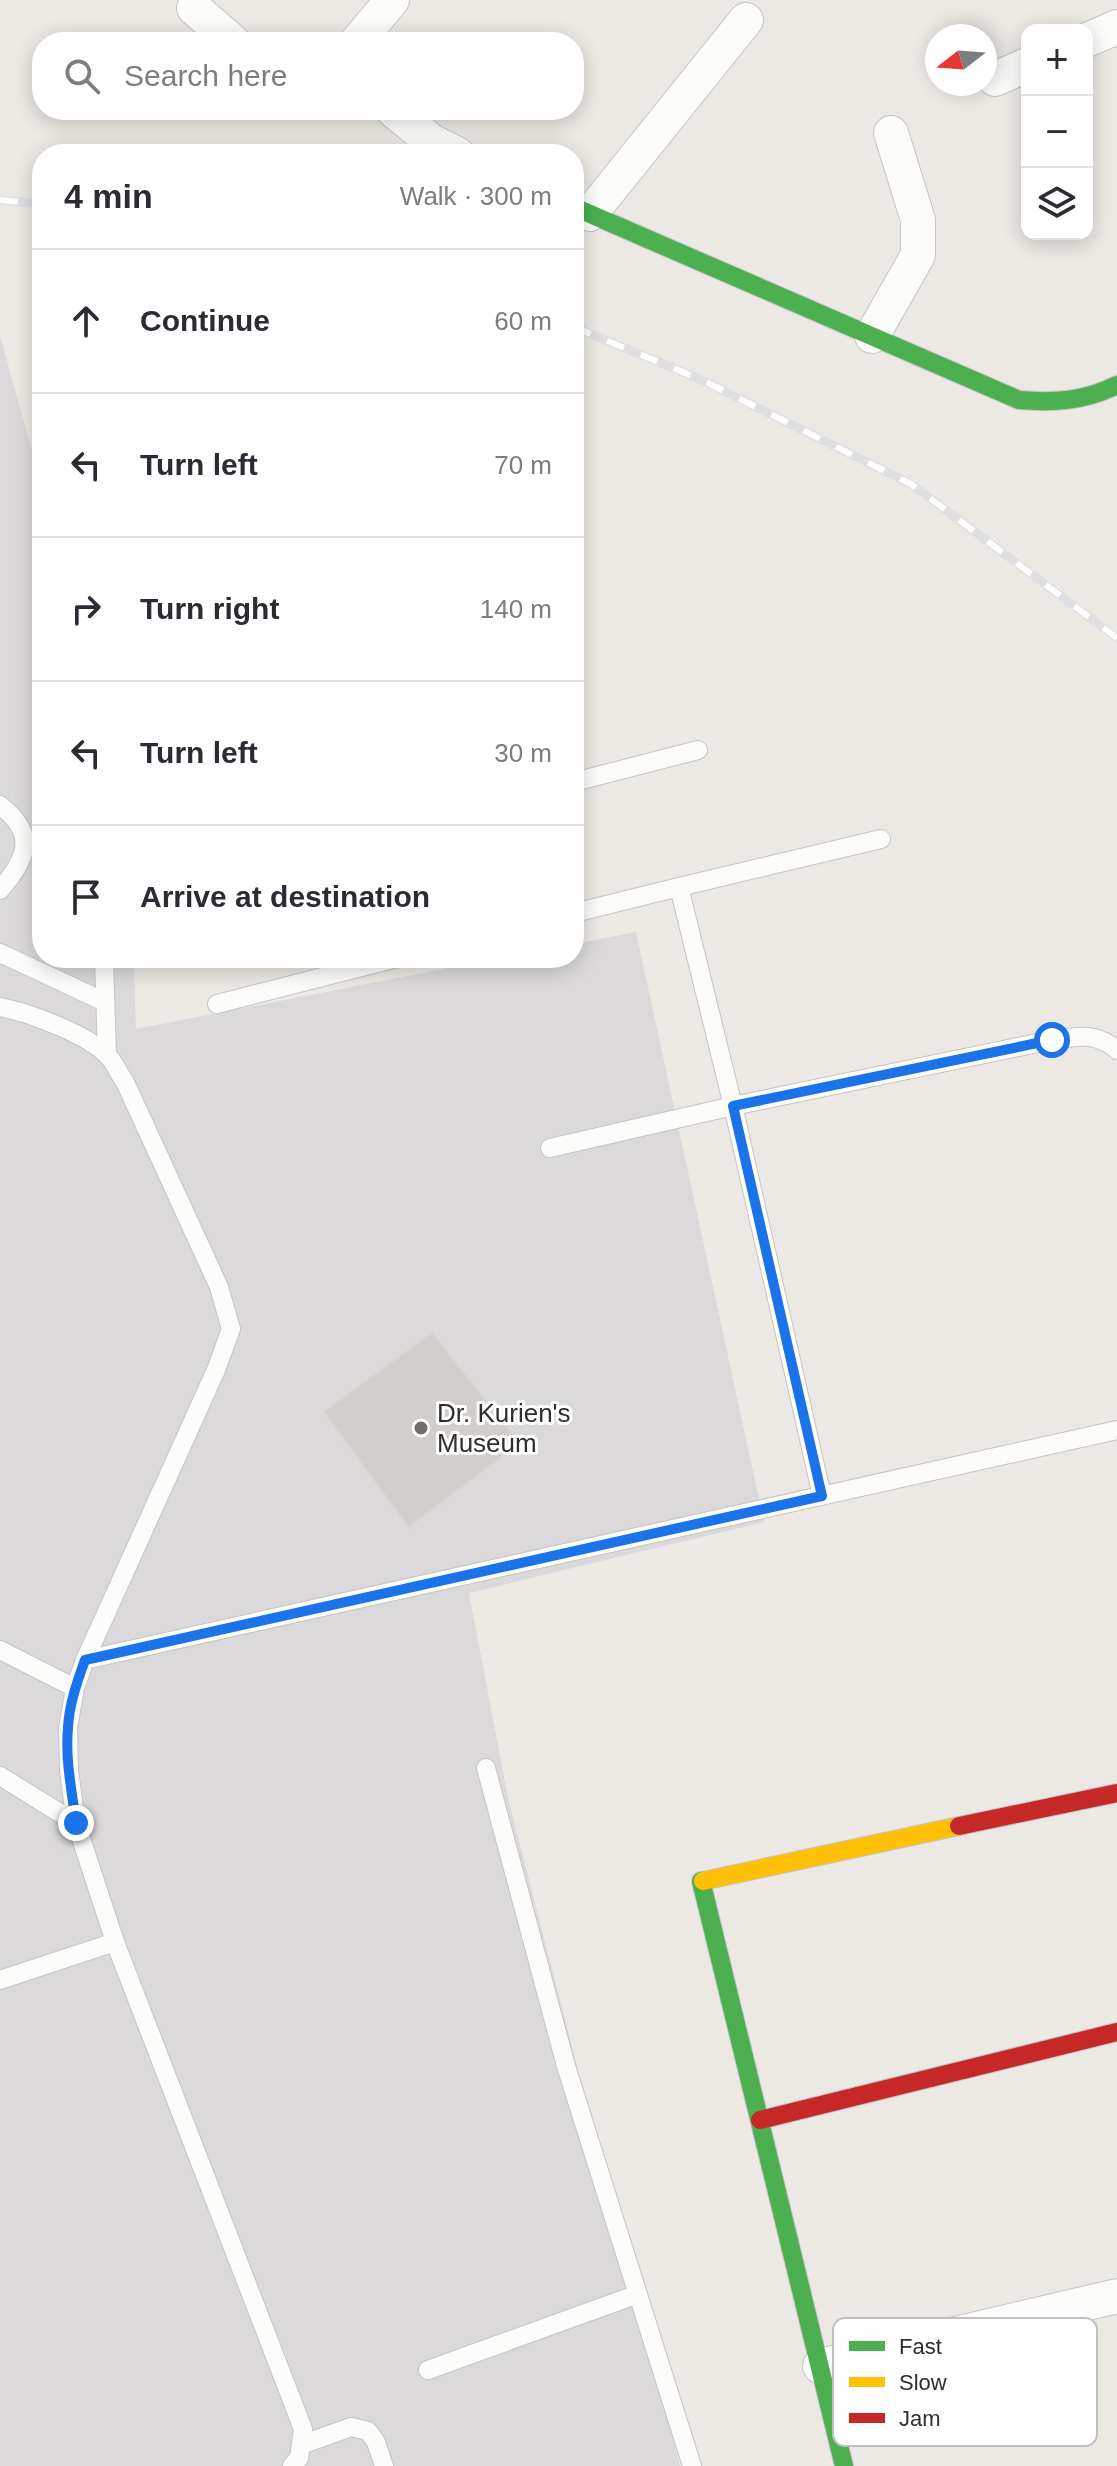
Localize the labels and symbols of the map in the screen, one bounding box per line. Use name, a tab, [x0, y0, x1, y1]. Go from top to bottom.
north arrow	[925, 24, 997, 96]
route start	[1034, 1022, 1070, 1058]
place label: Dr. Kurien's Museum	[437, 1398, 571, 1458]
marker: Dr. Kurien's Museum	[412, 1419, 430, 1437]
route end	[58, 1805, 94, 1841]
legend	[833, 2318, 1097, 2446]
text: Fast	[899, 2334, 942, 2359]
text: Slow	[899, 2370, 947, 2395]
text: Jam	[899, 2406, 941, 2431]

